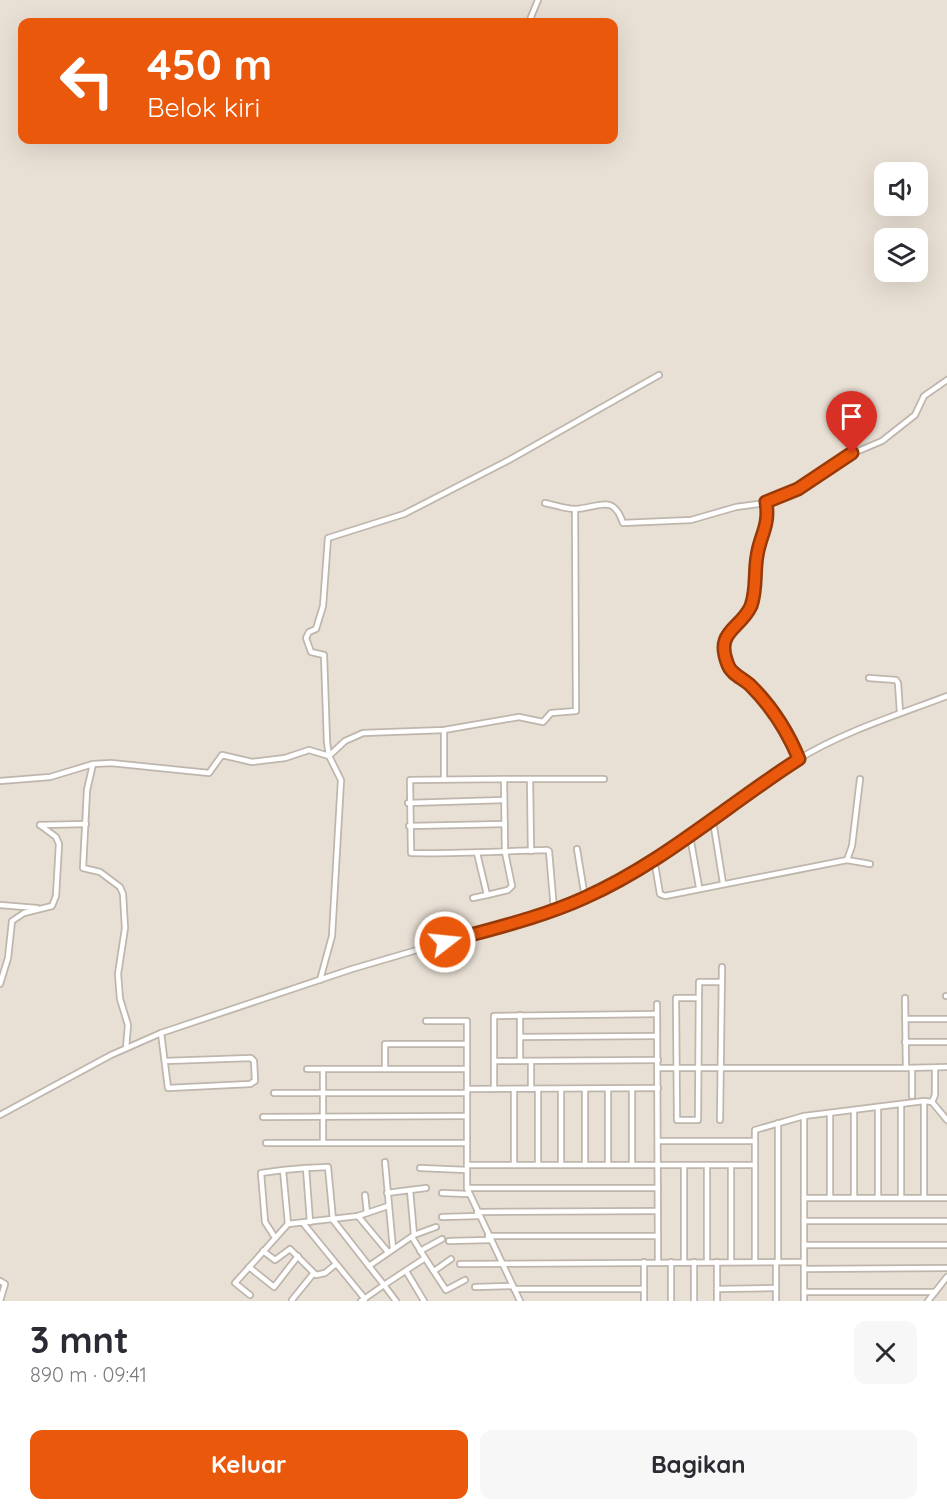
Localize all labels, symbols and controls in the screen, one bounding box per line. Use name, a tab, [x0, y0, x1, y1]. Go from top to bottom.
text: 450 m	[147, 38, 272, 91]
icon: left	[48, 42, 126, 120]
text: Belok kiri	[147, 90, 260, 124]
map controls	[874, 162, 928, 282]
button: sound	[874, 162, 928, 216]
button: layers	[874, 228, 928, 282]
pin	[826, 391, 877, 453]
icon: arrive	[835, 400, 868, 433]
position arrow	[413, 910, 477, 974]
text: 3 mnt	[30, 1317, 129, 1362]
button: close	[854, 1321, 917, 1384]
text: 890 m · 09:41	[30, 1362, 147, 1387]
button: Keluar	[30, 1430, 468, 1499]
button: Bagikan	[480, 1430, 917, 1499]

